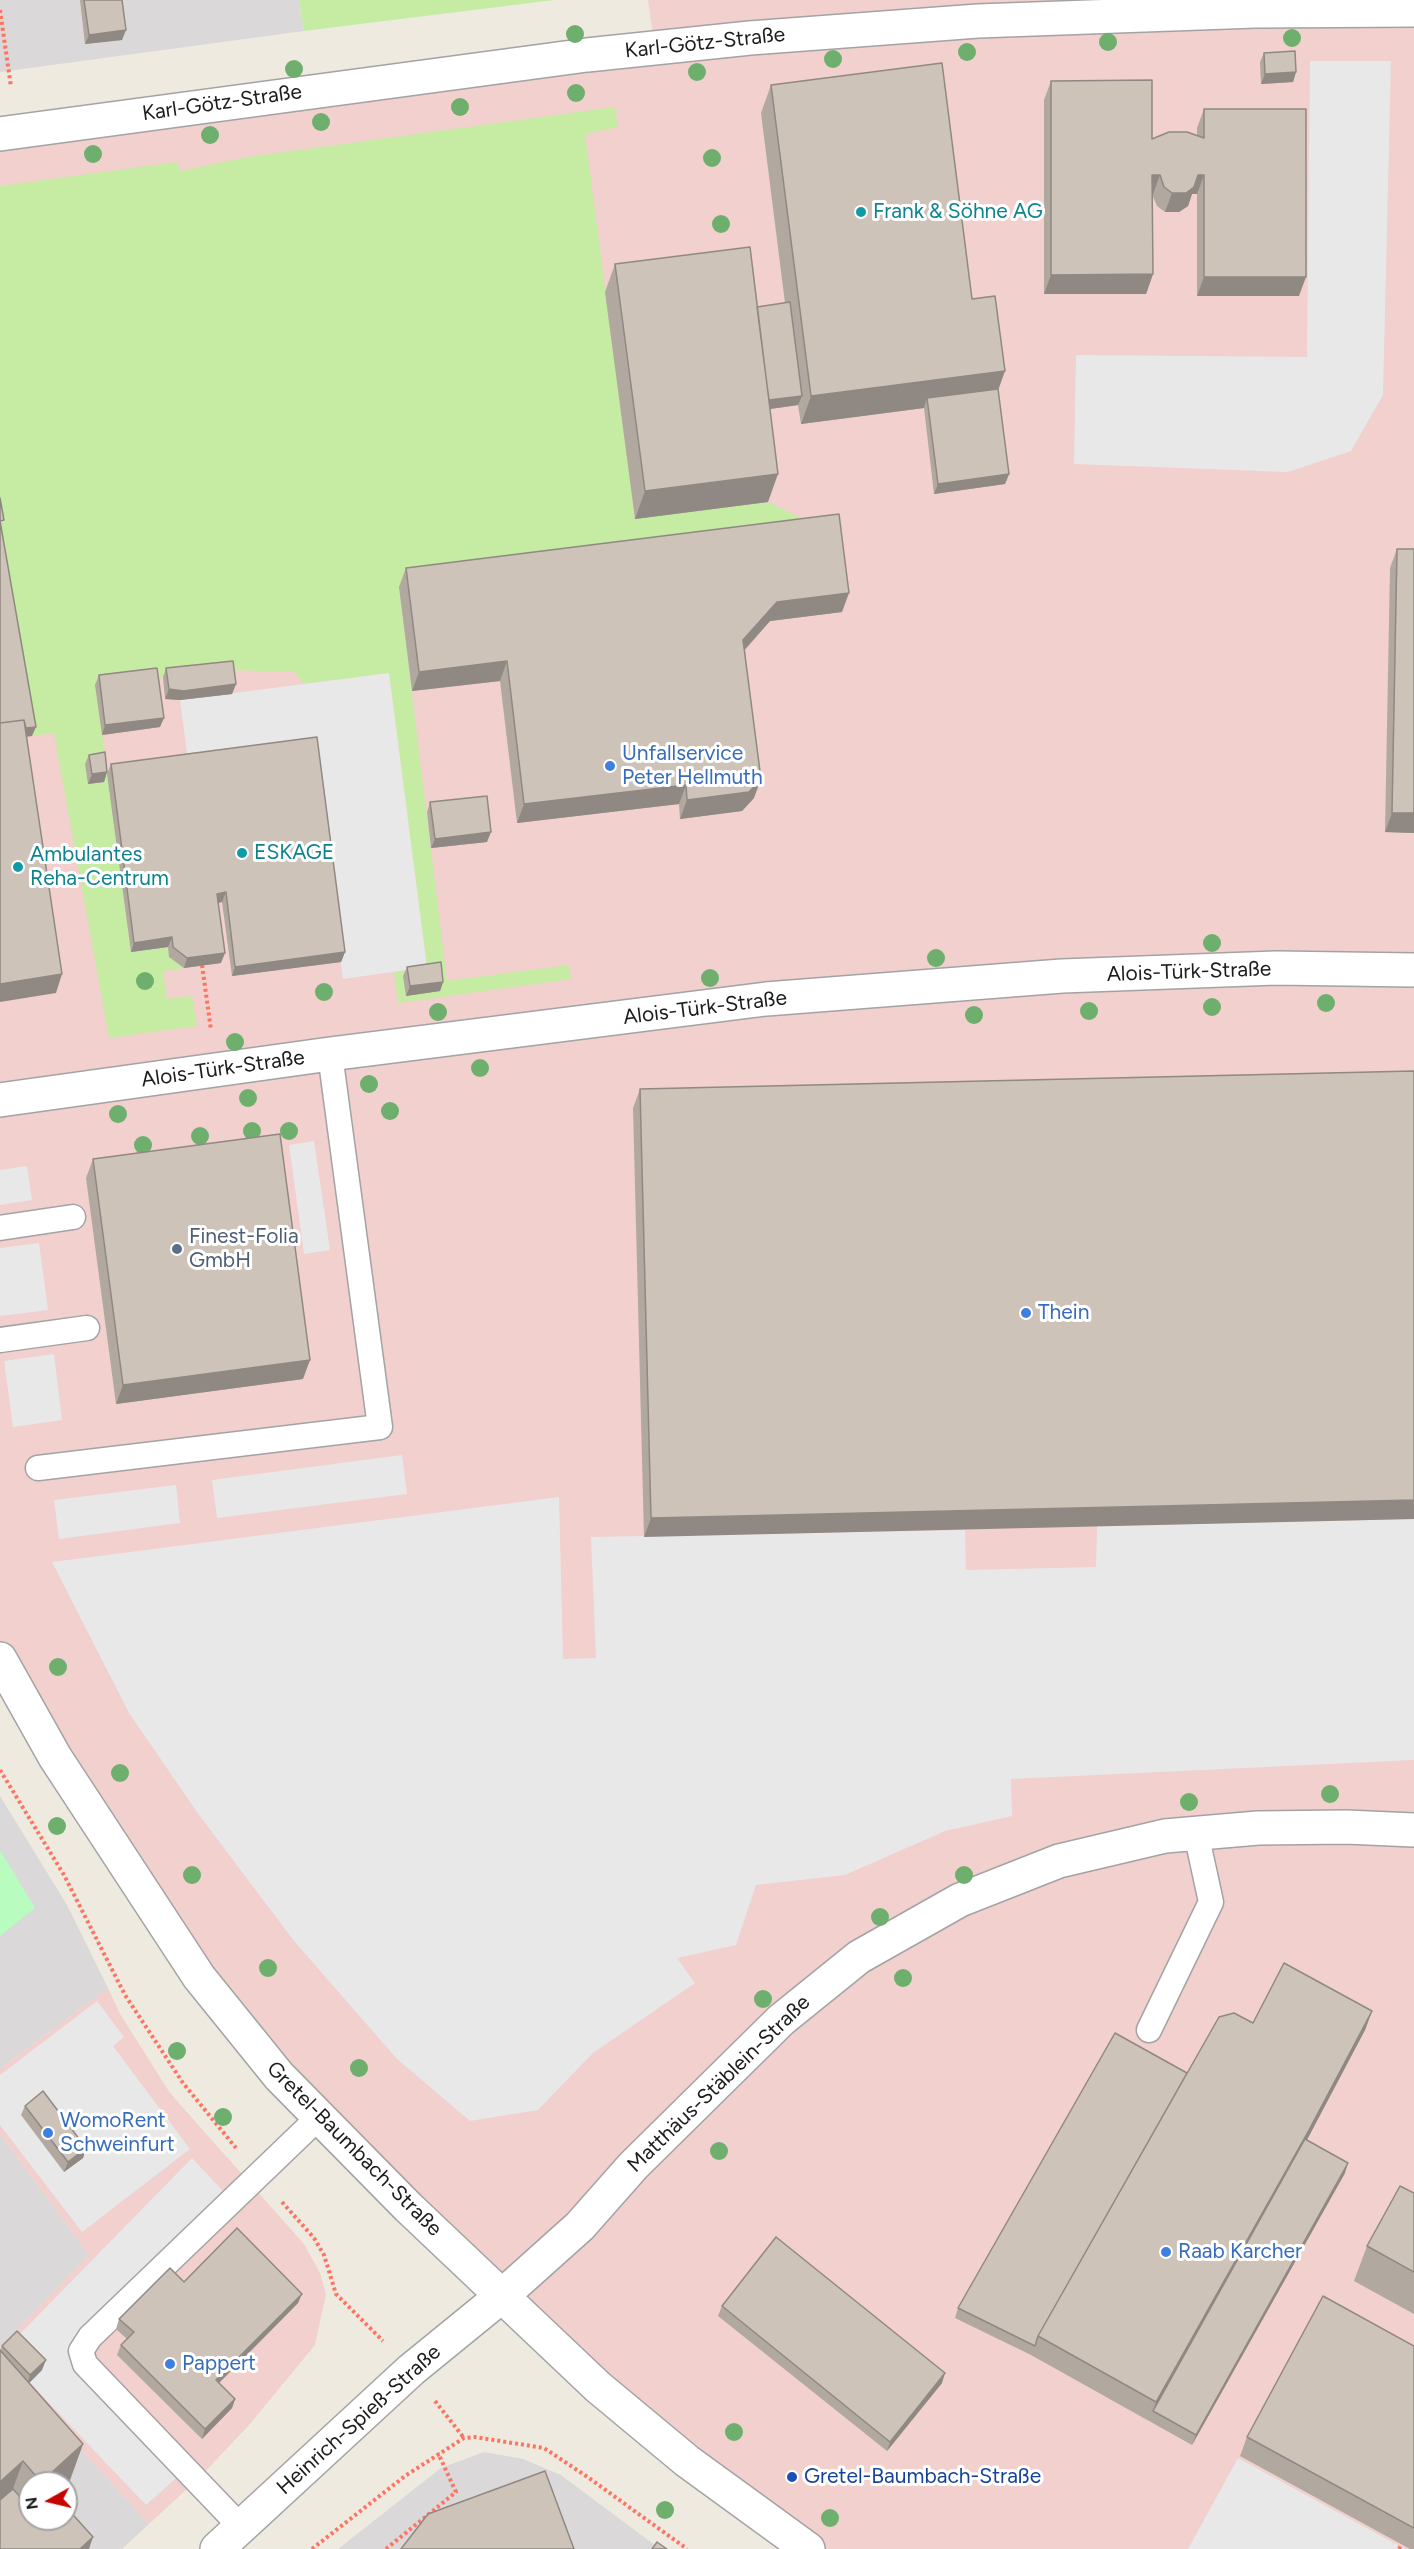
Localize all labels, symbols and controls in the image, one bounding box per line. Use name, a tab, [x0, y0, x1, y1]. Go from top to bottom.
street label: Karl-Götz-Straße	[624, 22, 786, 64]
street label: Karl-Götz-Straße	[141, 79, 303, 127]
place label: Frank & Söhne AG	[873, 199, 1043, 225]
marker: Frank & Söhne AG	[854, 205, 868, 219]
place label: Unfallservice Peter Hellmuth	[622, 741, 763, 791]
marker: Unfallservice Peter Hellmuth	[603, 759, 617, 773]
place label: ESKAGE	[254, 840, 334, 866]
place label: Ambulantes Reha-Centrum	[30, 842, 169, 892]
marker: ESKAGE	[235, 846, 249, 860]
marker: Ambulantes Reha-Centrum	[11, 860, 25, 874]
street label: Alois-Türk-Straße	[1106, 957, 1272, 987]
street label: Alois-Türk-Straße	[622, 985, 788, 1031]
street label: Alois-Türk-Straße	[140, 1045, 306, 1093]
place label: Finest-Folia GmbH	[189, 1224, 299, 1274]
marker: Finest-Folia GmbH	[170, 1242, 184, 1256]
place label: Thein	[1038, 1300, 1089, 1326]
marker: Thein	[1019, 1306, 1033, 1320]
street label: Matthäus-Stäblein-Straße	[622, 1990, 816, 2178]
street label: Gretel-Baumbach-Straße	[261, 2056, 447, 2242]
place label: WomoRent Schweinfurt	[60, 2108, 175, 2158]
marker: WomoRent Schweinfurt	[41, 2126, 55, 2140]
place label: Raab Karcher	[1178, 2239, 1302, 2265]
marker: Raab Karcher	[1159, 2245, 1173, 2259]
street label: Heinrich-Spieß-Straße	[272, 2340, 446, 2500]
place label: Pappert	[182, 2351, 256, 2377]
marker: Pappert	[163, 2357, 177, 2371]
place label: Gretel-Baumbach-Straße	[804, 2464, 1041, 2490]
marker: Gretel-Baumbach-Straße	[785, 2470, 799, 2484]
north arrow	[18, 2471, 78, 2531]
text: N	[21, 2496, 42, 2511]

